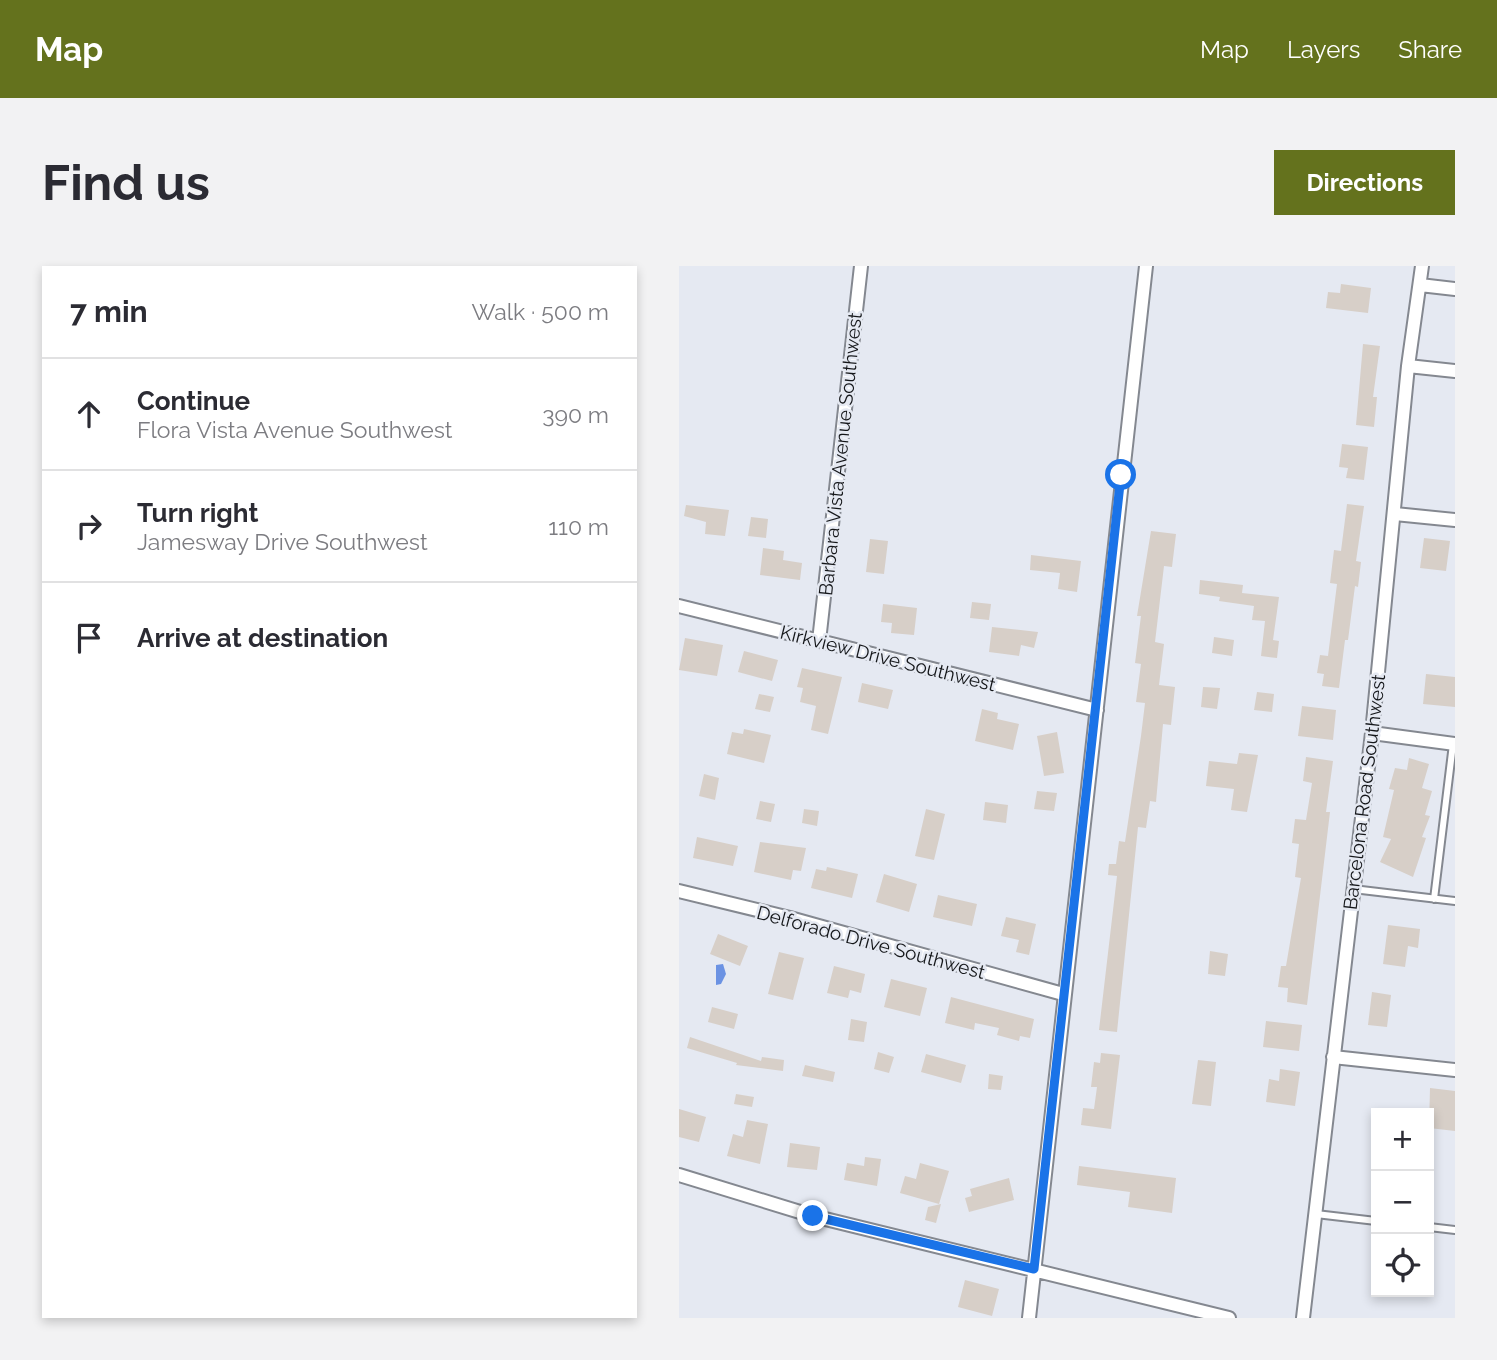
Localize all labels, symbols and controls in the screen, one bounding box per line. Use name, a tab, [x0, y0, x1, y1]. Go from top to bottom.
text: Map	[35, 30, 103, 69]
text: Map	[1200, 35, 1249, 64]
text: Layers	[1287, 35, 1360, 64]
text: Share	[1398, 35, 1462, 64]
button: Directions	[1274, 150, 1455, 215]
text: Find us	[42, 154, 210, 211]
text: 7 min	[70, 294, 148, 329]
text: Walk · 500 m	[471, 298, 609, 325]
street label: Barbara Vista Avenue Southwest	[814, 311, 866, 597]
text: Continue	[137, 386, 250, 416]
icon: ahead	[70, 395, 108, 433]
text: 390 m	[542, 401, 609, 428]
text: Flora Vista Avenue Southwest	[137, 416, 453, 443]
route start	[1105, 459, 1136, 490]
text: Turn right	[137, 498, 258, 528]
icon: right	[70, 507, 108, 545]
text: 110 m	[548, 513, 609, 540]
text: Jamesway Drive Southwest	[137, 528, 428, 555]
icon: arrive	[70, 619, 108, 657]
street label: Kirkview Drive Southwest	[778, 621, 999, 696]
text: Arrive at destination	[137, 623, 388, 653]
street label: Barcelona Road Southwest	[1339, 672, 1389, 911]
street label: Delforado Drive Southwest	[754, 901, 988, 983]
map controls	[1371, 1108, 1434, 1297]
button: +	[1371, 1108, 1434, 1171]
button: −	[1371, 1171, 1434, 1234]
route end	[797, 1200, 828, 1231]
button: locate	[1371, 1234, 1434, 1297]

